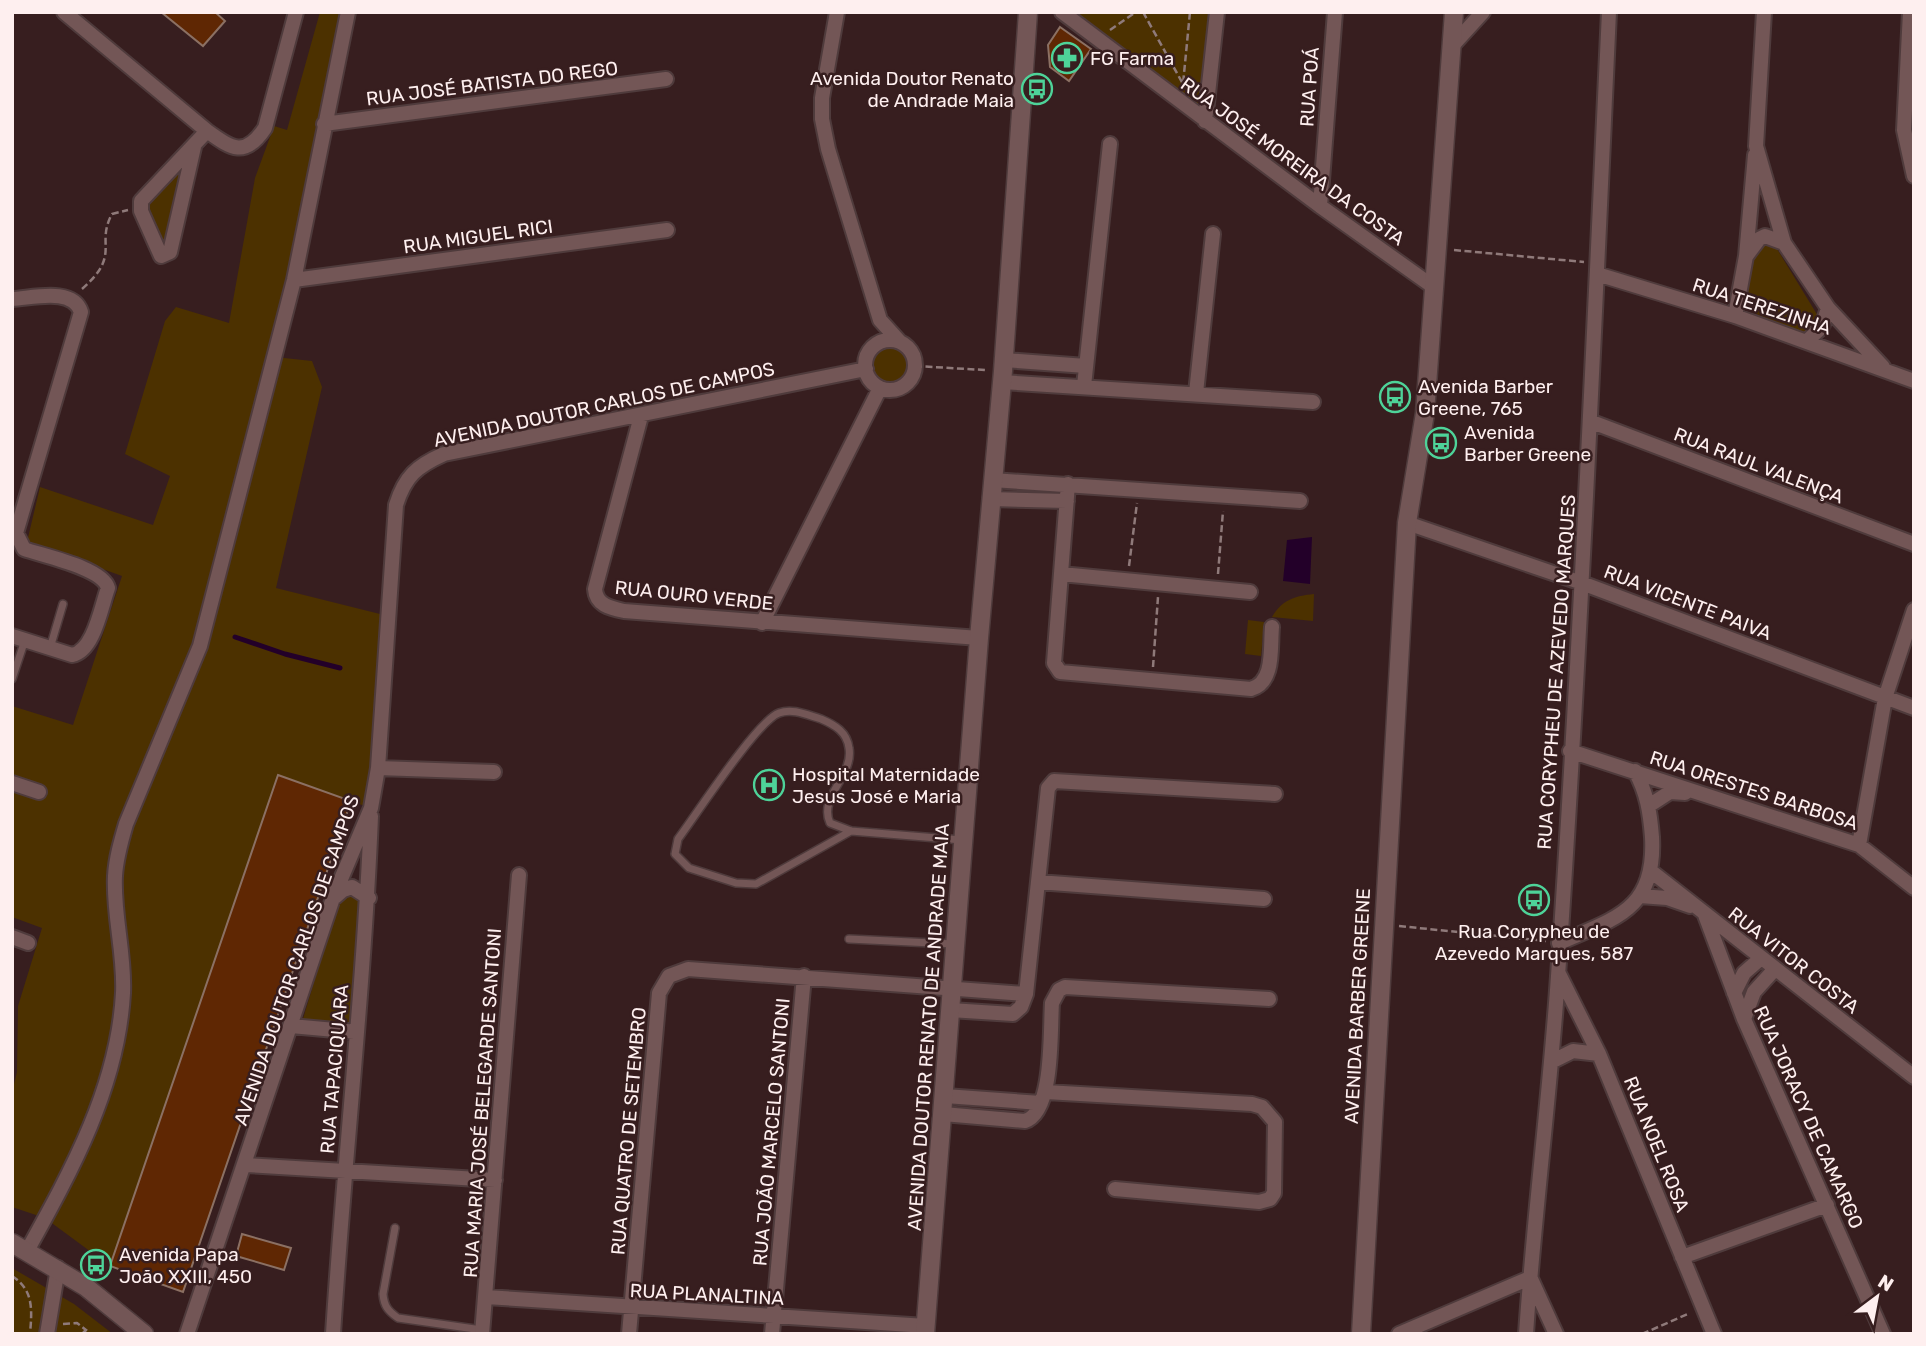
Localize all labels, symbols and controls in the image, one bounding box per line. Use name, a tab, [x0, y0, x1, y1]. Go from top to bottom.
pharmacy icon: FG Farma	[1050, 41, 1084, 75]
street label: RUA POÁ	[1295, 46, 1324, 128]
place label: FG Farma	[1090, 47, 1174, 70]
street label: RUA JOSÉ BATISTA DO REGO	[365, 57, 619, 110]
place label: Avenida Doutor Renato de Andrade Maia	[810, 67, 1014, 112]
bus stop icon: Avenida Doutor Renato de Andrade Maia	[1020, 72, 1054, 106]
street label: RUA JOSÉ MOREIRA DA COSTA	[1176, 72, 1409, 251]
street label: RUA MIGUEL RICI	[402, 215, 554, 258]
street label: RUA TEREZINHA	[1690, 273, 1834, 340]
street label: AVENIDA DOUTOR CARLOS DE CAMPOS	[432, 357, 777, 452]
place label: Avenida Barber Greene, 765	[1418, 375, 1554, 420]
bus stop icon: Avenida Barber Greene, 765	[1378, 380, 1412, 414]
place label: Avenida Barber Greene	[1464, 421, 1591, 466]
street label: RUA RAUL VALENÇA	[1671, 422, 1847, 509]
bus stop icon: Avenida Barber Greene	[1424, 426, 1458, 460]
street label: RUA CORYPHEU DE AZEVEDO MARQUES	[1533, 494, 1580, 850]
street label: RUA VICENTE PAIVA	[1601, 560, 1775, 645]
street label: RUA OURO VERDE	[614, 576, 774, 615]
street label: RUA ORESTES BARBOSA	[1647, 746, 1861, 835]
place label: Hospital Maternidade Jesus José e Maria	[792, 763, 980, 808]
hospital icon: Hospital Maternidade Jesus José e Maria	[752, 768, 786, 802]
street label: AVENIDA DOUTOR CARLOS DE CAMPOS	[229, 792, 364, 1128]
street label: AVENIDA DOUTOR RENATO DE ANDRADE MAIA	[903, 822, 954, 1232]
bus stop icon: Rua Corypheu de Azevedo Marques, 587	[1517, 883, 1551, 917]
street label: AVENIDA BARBER GREENE	[1340, 888, 1375, 1124]
street label: RUA VITOR COSTA	[1724, 902, 1864, 1019]
place label: Rua Corypheu de Azevedo Marques, 587	[1435, 920, 1633, 965]
street label: RUA MARIA JOSÉ BELEGARDE SANTONI	[459, 927, 506, 1279]
street label: RUA TAPACIQUARA	[316, 983, 353, 1155]
street label: RUA JOÃO MARCELO SANTONI	[748, 997, 795, 1267]
street label: RUA JORACY DE CAMARGO	[1749, 1002, 1868, 1232]
street label: RUA QUATRO DE SETEMBRO	[606, 1006, 651, 1256]
street label: RUA NOEL ROSA	[1619, 1073, 1694, 1216]
place label: Avenida Papa João XXIII, 450	[119, 1243, 252, 1288]
bus stop icon: Avenida Papa João XXIII, 450	[79, 1248, 113, 1282]
north arrow	[1842, 1262, 1912, 1332]
text: N	[1874, 1270, 1898, 1296]
street label: RUA PLANALTINA	[629, 1279, 785, 1310]

